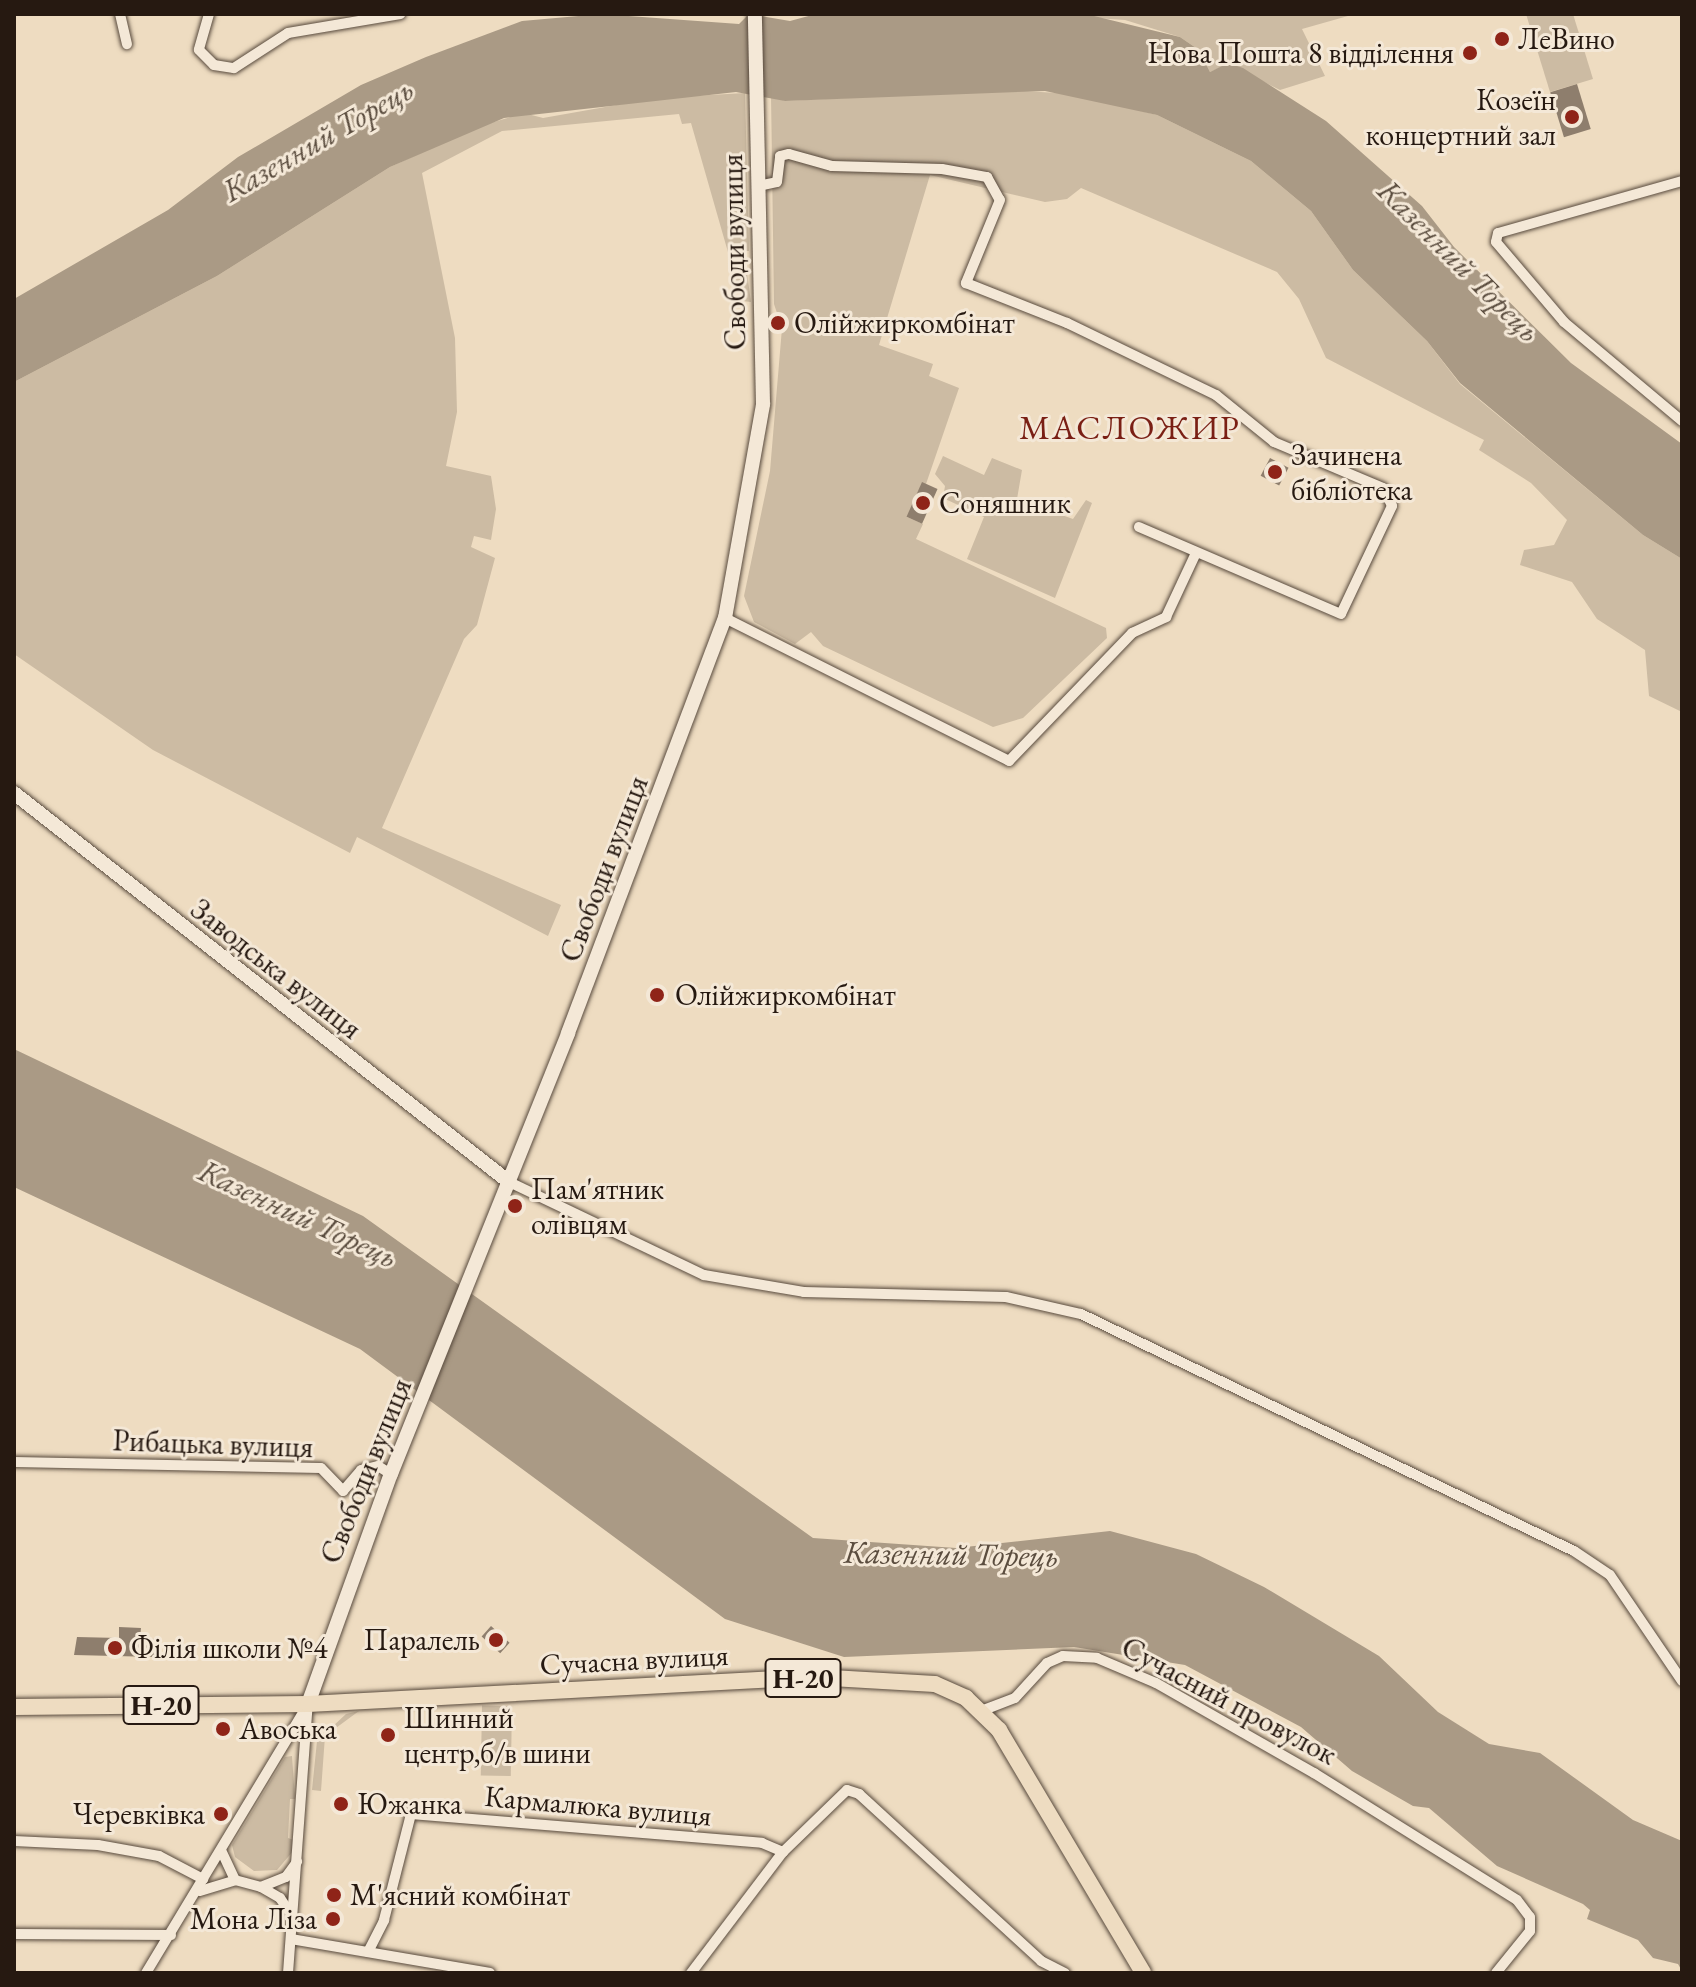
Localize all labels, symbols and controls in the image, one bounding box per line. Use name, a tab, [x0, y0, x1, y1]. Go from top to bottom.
place label: ЛеВино	[1518, 21, 1615, 57]
marker: ЛеВино	[1493, 30, 1511, 48]
place label: Нова Пошта 8 відділення	[1148, 35, 1454, 71]
marker: Нова Пошта 8 відділення	[1461, 44, 1479, 62]
water label: Казенний Торець	[215, 70, 421, 210]
place label: Козеїн концертний зал	[1366, 82, 1556, 152]
marker: Козеїн концертний зал	[1563, 108, 1581, 126]
street label: Свободи вулиця	[714, 153, 754, 351]
water label: Казенний Торець	[1370, 172, 1548, 350]
place label: Олійжиркомбінат	[794, 305, 1015, 341]
marker: Олійжиркомбінат	[769, 314, 787, 332]
district label: МАСЛОЖИР	[1019, 408, 1241, 448]
place label: Зачинена бібліотека	[1291, 437, 1412, 508]
marker: Зачинена бібліотека	[1266, 463, 1284, 481]
place label: Соняшник	[939, 485, 1071, 521]
marker: Соняшник	[914, 494, 932, 512]
street label: Свободи вулиця	[552, 771, 656, 967]
street label: Заводська вулиця	[183, 891, 369, 1047]
place label: Олійжиркомбiнат	[675, 977, 896, 1013]
marker: Олійжиркомбiнат	[646, 984, 668, 1006]
water label: Казенний Торець	[193, 1151, 403, 1277]
place label: Пам'ятник олівцям	[531, 1171, 664, 1242]
marker: Пам'ятник олівцям	[506, 1197, 524, 1215]
street label: Свободи вулиця	[313, 1373, 419, 1569]
street label: Рибацька вулиця	[112, 1423, 314, 1465]
water label: Казенний Торець	[843, 1533, 1059, 1575]
place label: Паралель	[364, 1622, 480, 1658]
street label: Сучасний провулок	[1115, 1629, 1343, 1773]
place label: Філія школи №4	[131, 1630, 328, 1666]
marker: Паралель	[487, 1631, 505, 1649]
street label: Сучасна вулиця	[539, 1637, 729, 1683]
marker: Філія школи №4	[106, 1639, 124, 1657]
road number: Н-20	[763, 1654, 843, 1702]
road number: Н-20	[121, 1681, 201, 1729]
place label: Шинний центр,б/в шини	[404, 1700, 591, 1770]
place label: Авоська	[239, 1711, 337, 1747]
marker: Авоська	[214, 1720, 232, 1738]
marker: Шинний центр,б/в шини	[379, 1726, 397, 1744]
street label: Кармалюка вулиця	[483, 1778, 713, 1834]
place label: Южанка	[357, 1786, 462, 1822]
marker: Южанка	[332, 1795, 350, 1813]
place label: Черевківка	[73, 1796, 205, 1832]
marker: Черевківка	[212, 1805, 230, 1823]
place label: М'ясний комбінат	[350, 1877, 570, 1913]
marker: М'ясний комбінат	[325, 1886, 343, 1904]
place label: Мона Ліза	[190, 1901, 317, 1937]
marker: Мона Ліза	[324, 1910, 342, 1928]

